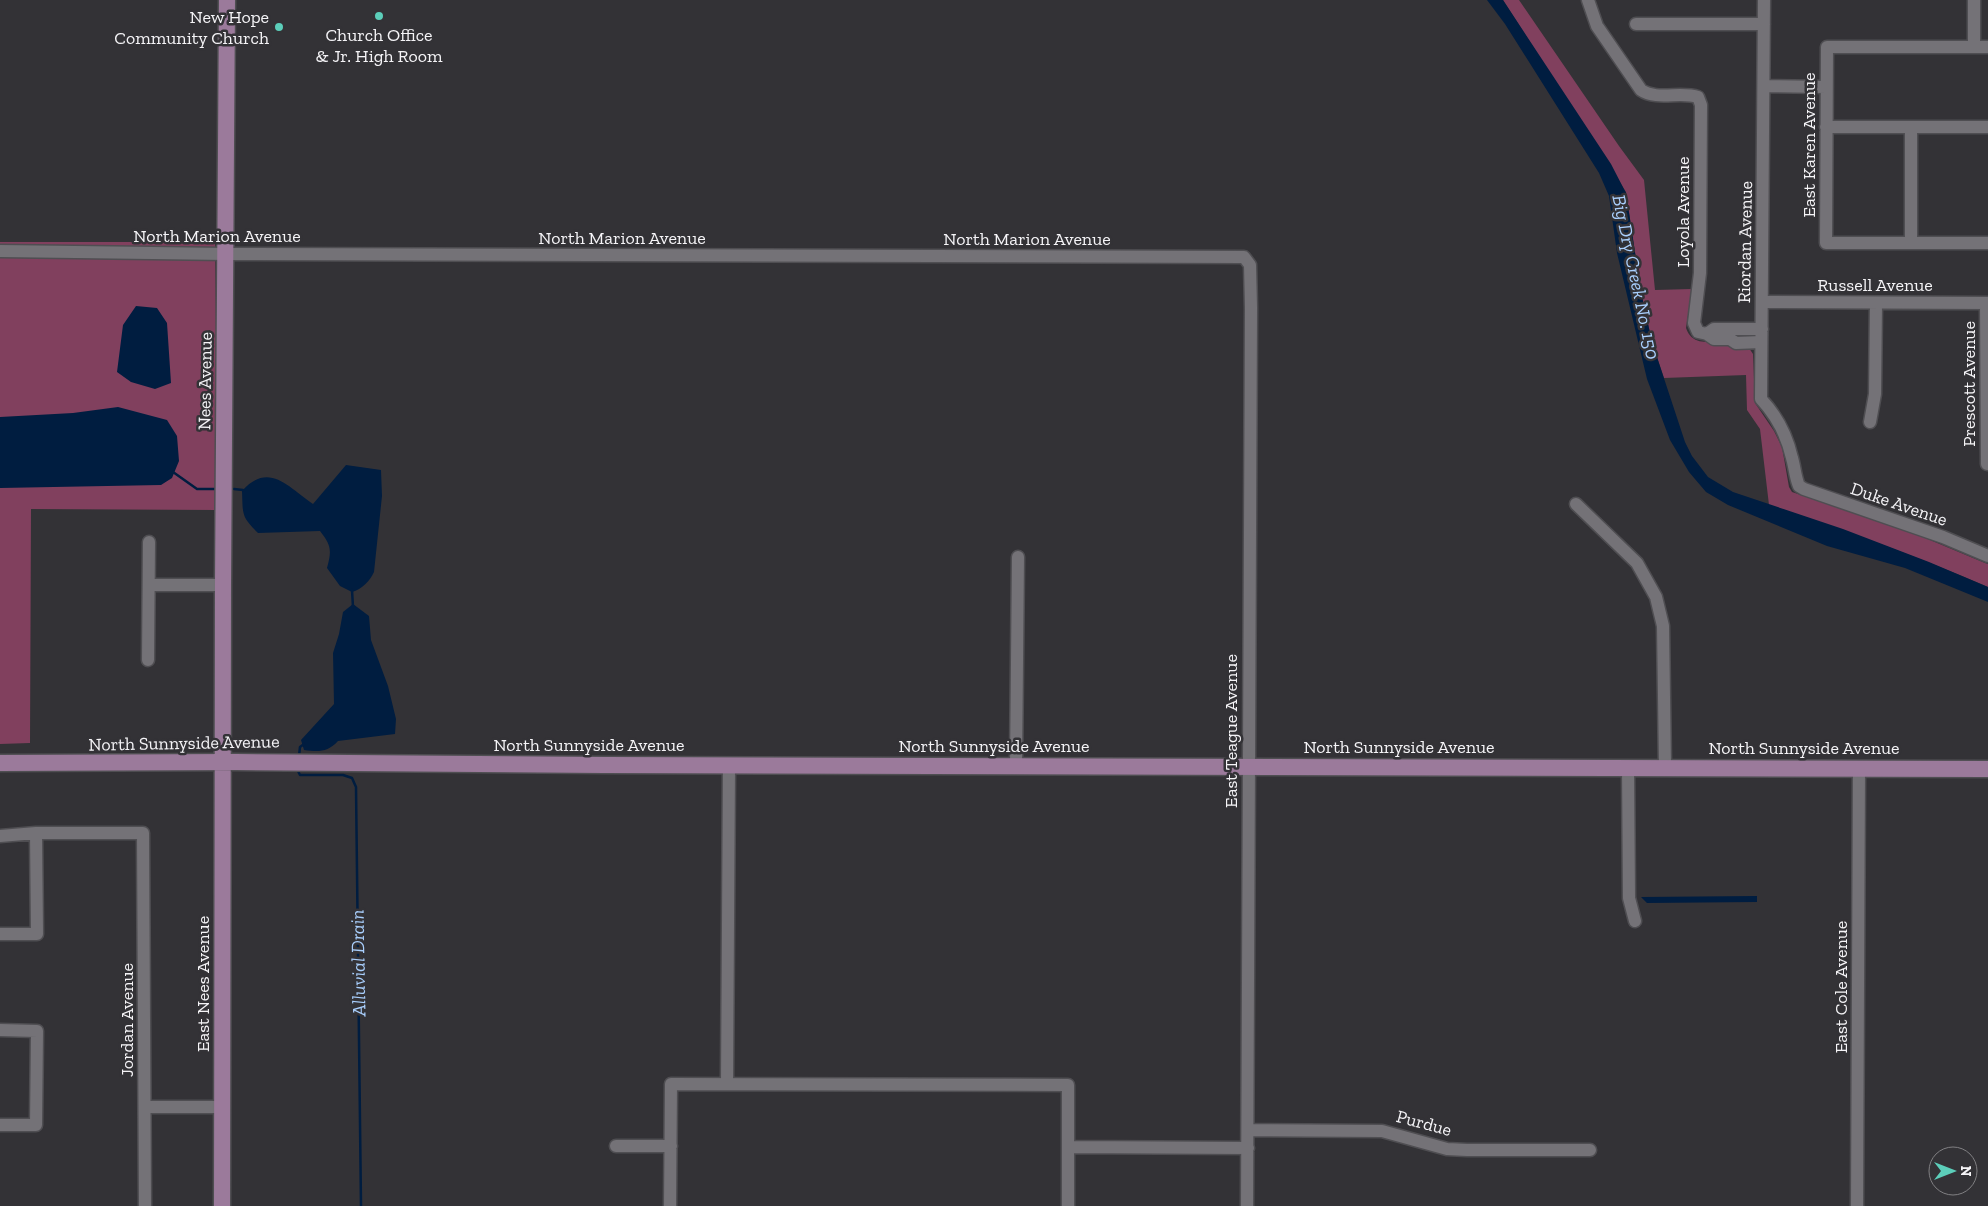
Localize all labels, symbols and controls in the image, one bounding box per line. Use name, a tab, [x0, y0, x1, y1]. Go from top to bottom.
place label: New Hope Community Church	[114, 6, 269, 49]
marker: Church Office & Jr. High Room	[373, 10, 385, 22]
marker: New Hope Community Church	[273, 21, 285, 33]
place label: Church Office & Jr. High Room	[316, 24, 443, 67]
street label: East Karen Avenue	[1798, 72, 1820, 218]
street label: Loyola Avenue	[1672, 156, 1694, 268]
street label: Riordan Avenue	[1733, 181, 1757, 303]
water label: Big Dry Creek No. 150	[1607, 193, 1665, 361]
street label: North Marion Avenue	[133, 225, 301, 247]
street label: North Marion Avenue	[538, 227, 706, 249]
street label: North Marion Avenue	[943, 228, 1111, 250]
street label: Russell Avenue	[1817, 274, 1933, 296]
street label: Prescott Avenue	[1958, 321, 1980, 447]
street label: Nees Avenue	[193, 332, 217, 430]
street label: Duke Avenue	[1848, 477, 1950, 531]
street label: East Teague Avenue	[1220, 654, 1242, 808]
street label: North Sunnyside Avenue	[88, 730, 280, 756]
street label: North Sunnyside Avenue	[493, 734, 685, 756]
street label: North Sunnyside Avenue	[898, 735, 1090, 757]
street label: North Sunnyside Avenue	[1303, 736, 1495, 758]
street label: North Sunnyside Avenue	[1708, 737, 1900, 759]
water label: Alluvial Drain	[346, 909, 370, 1018]
street label: East Nees Avenue	[192, 916, 214, 1052]
street label: East Cole Avenue	[1830, 921, 1852, 1053]
street label: Jordan Avenue	[116, 963, 138, 1077]
street label: Purdue	[1394, 1105, 1454, 1141]
north arrow	[1928, 1146, 1978, 1196]
text: N	[1957, 1166, 1974, 1177]

